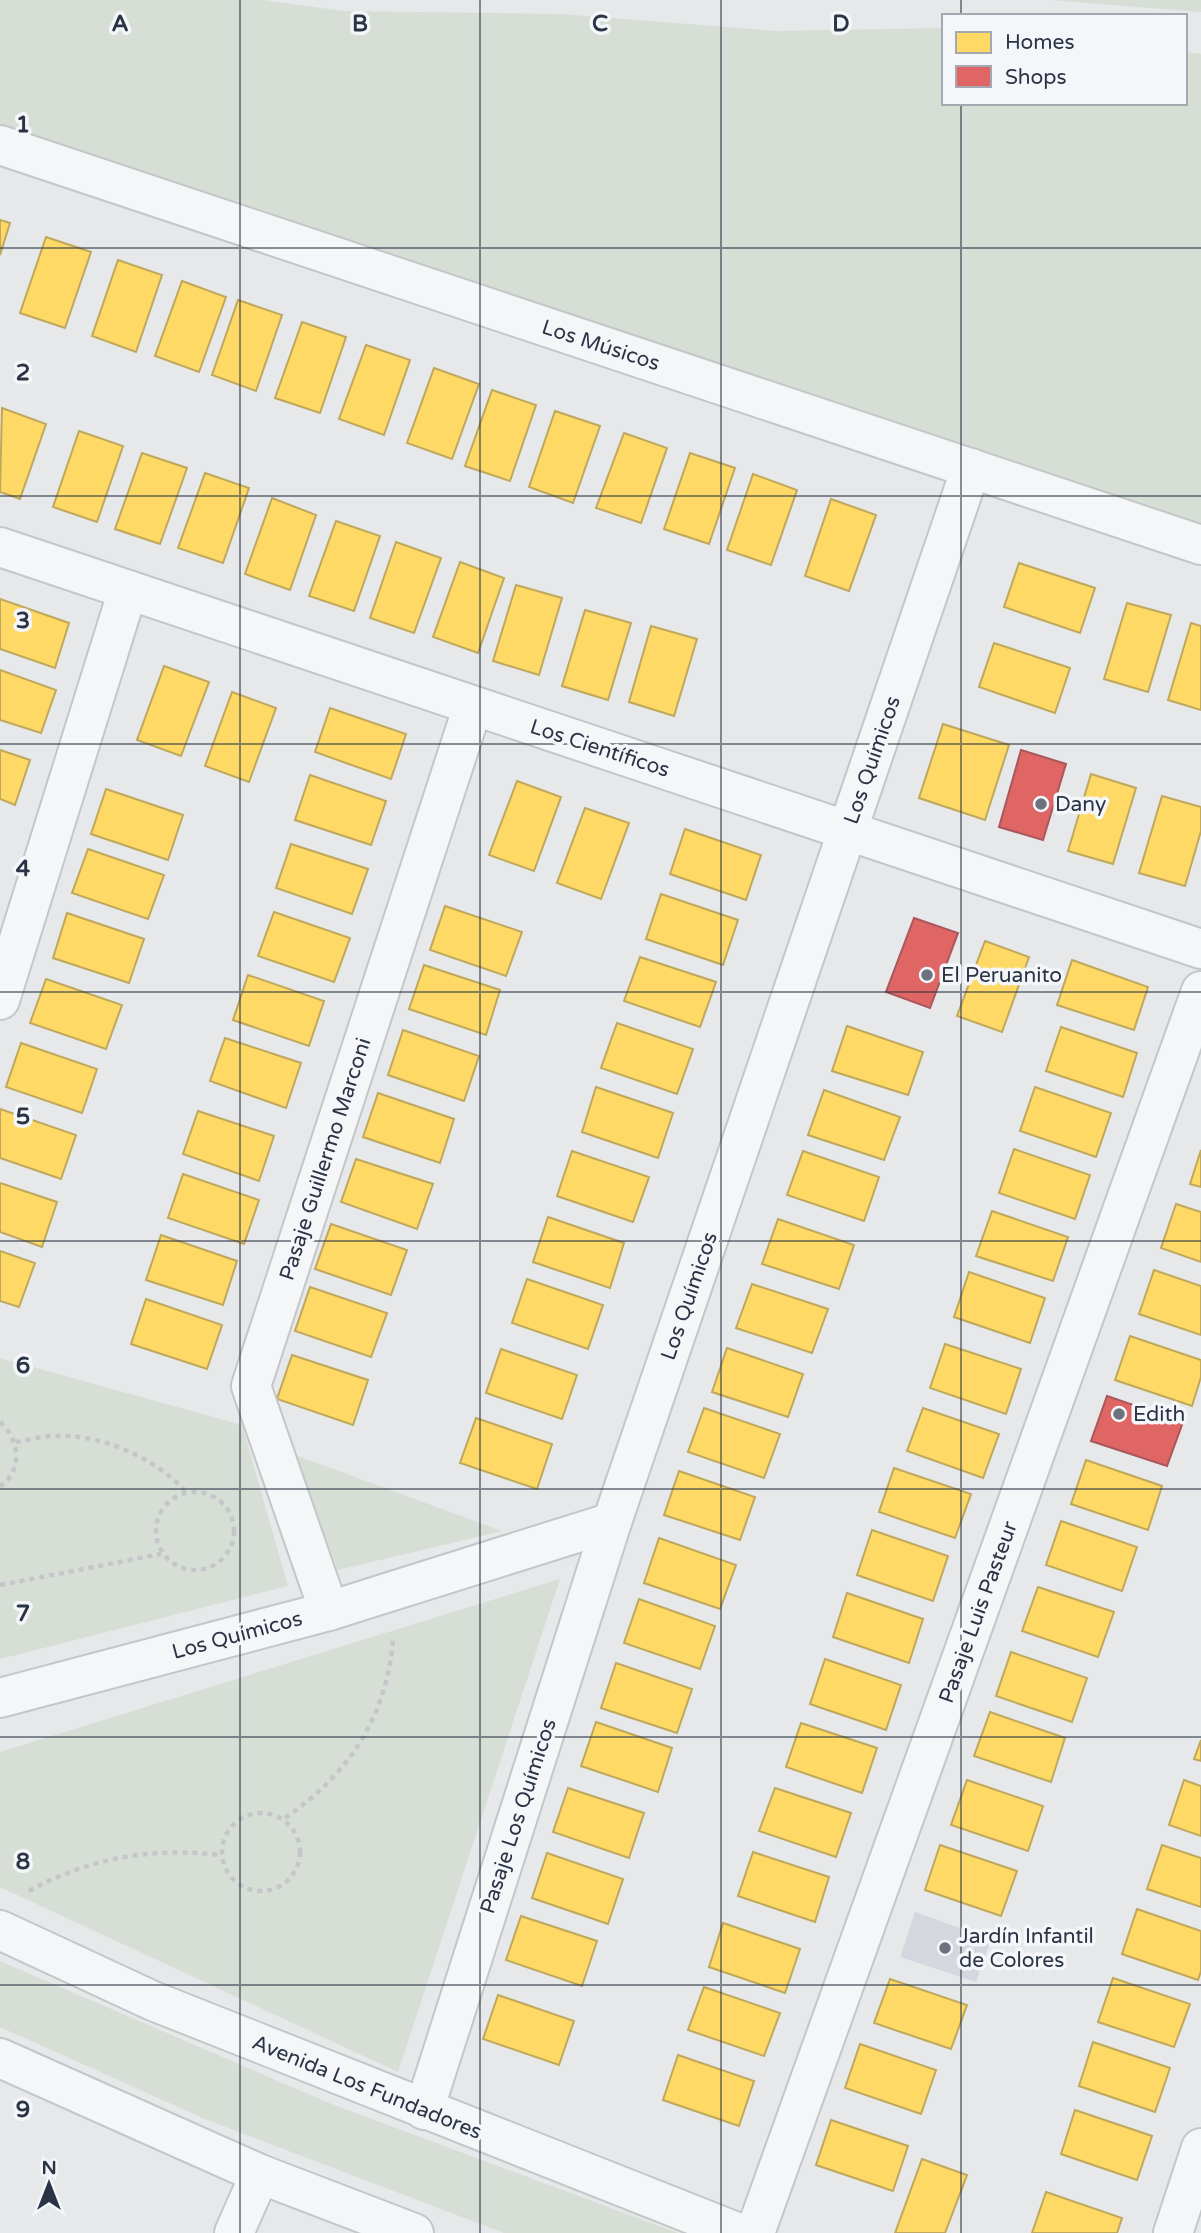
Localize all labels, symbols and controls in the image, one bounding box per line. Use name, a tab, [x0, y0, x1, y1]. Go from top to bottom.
text: A	[111, 10, 129, 38]
text: B	[352, 10, 368, 38]
text: C	[592, 10, 608, 38]
text: D	[832, 10, 850, 38]
legend	[942, 14, 1187, 105]
text: Homes	[1005, 30, 1075, 55]
text: Shops	[1005, 65, 1067, 90]
text: 1	[16, 111, 30, 139]
street label: Los Músicos	[539, 315, 663, 376]
text: 2	[16, 359, 30, 387]
text: 3	[16, 607, 30, 635]
street label: Los Químicos	[839, 693, 906, 827]
street label: Los Científicos	[527, 714, 673, 783]
place label: Dany	[1055, 792, 1106, 817]
marker: Dany	[1033, 796, 1049, 812]
text: 4	[16, 855, 31, 883]
place label: El Peruanito	[941, 963, 1062, 988]
marker: El Peruanito	[919, 967, 935, 983]
street label: Pasaje Guillermo Marconi	[274, 1035, 377, 1284]
text: 5	[16, 1103, 30, 1131]
street label: Los Químicos	[656, 1229, 723, 1363]
text: 6	[16, 1352, 30, 1380]
place label: Edith	[1133, 1402, 1185, 1427]
marker: Edith	[1111, 1406, 1127, 1422]
street label: Pasaje Luis Pasteur	[934, 1518, 1023, 1706]
text: 7	[16, 1600, 30, 1628]
street label: Los Químicos	[169, 1606, 305, 1665]
street label: Pasaje Los Químicos	[475, 1715, 562, 1917]
text: 8	[16, 1848, 30, 1876]
place label: Jardín Infantil de Colores	[959, 1924, 1094, 1973]
marker: Jardín Infantil de Colores	[937, 1940, 953, 1956]
street label: Avenida Los Fundadores	[249, 2030, 485, 2145]
text: 9	[16, 2096, 30, 2124]
north arrow	[14, 2149, 84, 2219]
text: N	[41, 2157, 57, 2179]

